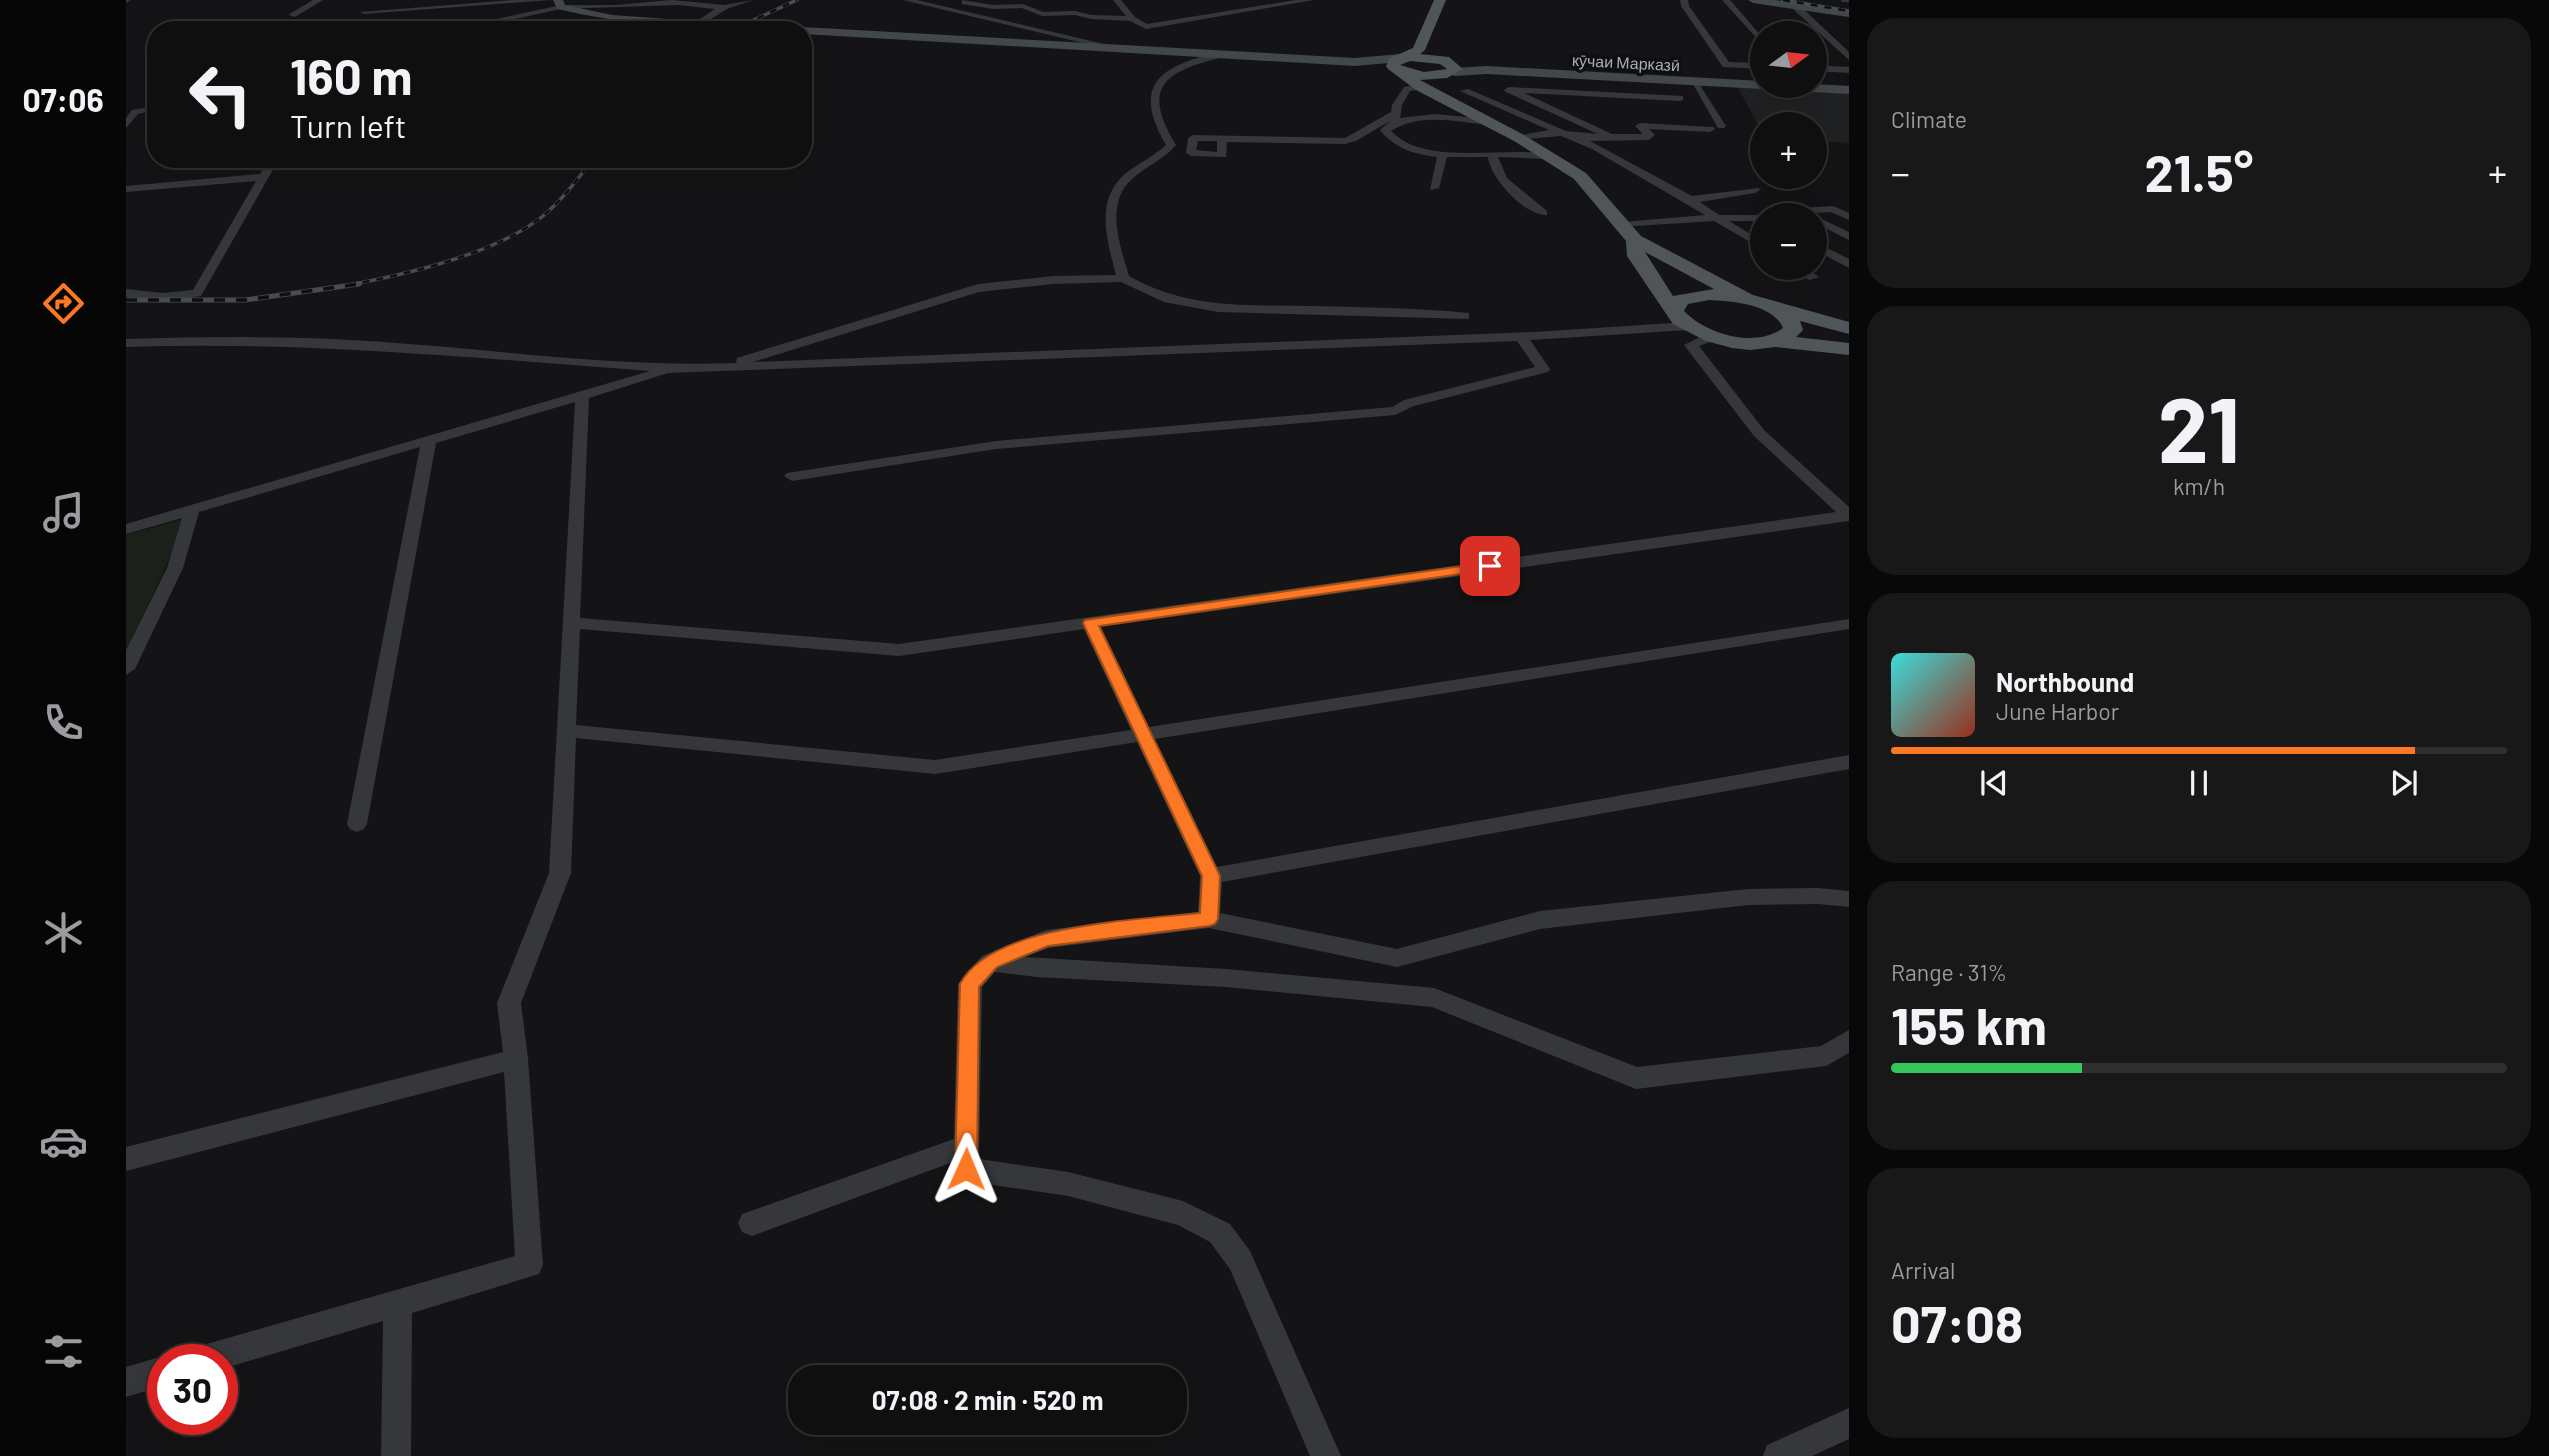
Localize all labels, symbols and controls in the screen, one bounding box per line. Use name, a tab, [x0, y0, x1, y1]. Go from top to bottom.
north arrow	[1750, 21, 1827, 98]
map controls	[1750, 21, 1827, 280]
text: 160 m	[290, 46, 412, 105]
icon: left	[175, 49, 266, 140]
street label: кӯчаи Марказӣ	[1572, 50, 1680, 74]
text: 07:06	[22, 80, 104, 118]
text: Climate	[1891, 105, 1967, 133]
text: Turn left	[290, 106, 407, 144]
button: +	[1750, 112, 1827, 189]
text: 21.5°	[2145, 140, 2253, 202]
text: −	[1891, 149, 1910, 195]
text: +	[2488, 149, 2507, 195]
button: −	[1750, 203, 1827, 280]
icon: directions	[39, 279, 88, 328]
text: 21	[2158, 372, 2240, 481]
text: km/h	[2173, 472, 2225, 500]
icon: music	[39, 488, 88, 537]
pin	[1460, 536, 1520, 596]
icon: arrive	[1471, 547, 1509, 585]
text: Northbound	[1996, 666, 2134, 697]
text: June Harbor	[1996, 697, 2119, 725]
icon: phone	[39, 698, 88, 747]
icon: previous	[1975, 764, 2013, 802]
icon: pause	[2180, 764, 2218, 802]
icon: next	[2385, 764, 2423, 802]
icon: climate	[39, 908, 88, 957]
text: Range · 31%	[1891, 958, 2007, 986]
text: 155 km	[1891, 993, 2047, 1055]
icon: car	[39, 1117, 88, 1166]
position arrow	[929, 1132, 1003, 1206]
text: Arrival	[1891, 1256, 1955, 1284]
text: 07:08	[1891, 1291, 2023, 1353]
icon: filters	[39, 1327, 88, 1376]
speed limit sign: 30	[147, 1344, 238, 1435]
text: 07:08 · 2 min · 520 m	[872, 1384, 1103, 1415]

